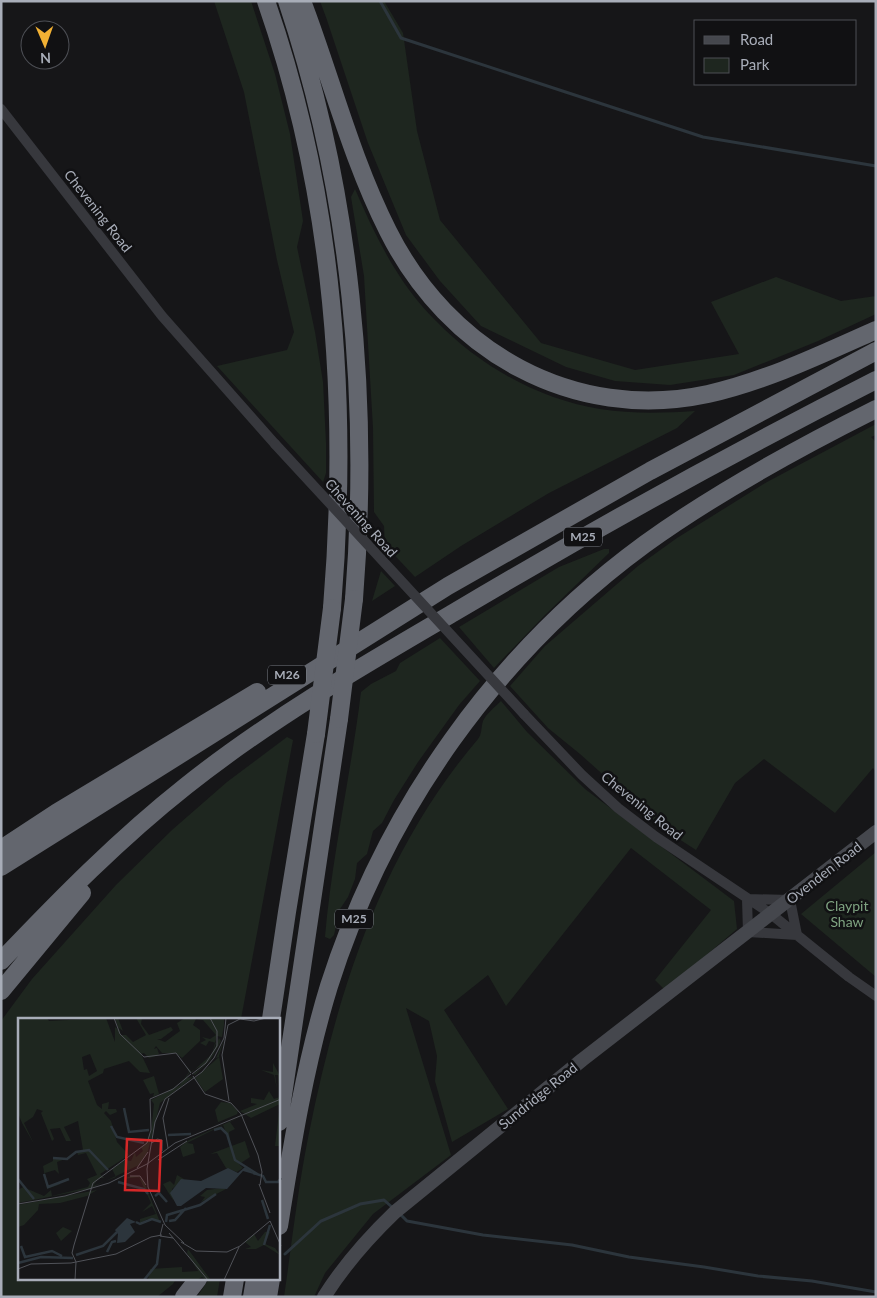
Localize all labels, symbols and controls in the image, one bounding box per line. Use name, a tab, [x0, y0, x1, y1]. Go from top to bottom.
north arrow	[20, 20, 70, 70]
legend	[694, 20, 857, 85]
text: Road	[740, 30, 773, 48]
text: N	[40, 50, 51, 67]
text: Park	[740, 55, 770, 73]
street label: Chevening Road	[61, 166, 136, 255]
street label: Chevening Road	[322, 475, 401, 560]
road number: M25	[564, 528, 602, 546]
road number: M26	[268, 666, 306, 684]
street label: Chevening Road	[598, 768, 686, 844]
street label: Ovenden Road	[783, 838, 865, 907]
park label: Claypit Shaw	[826, 897, 868, 930]
road number: M25	[335, 910, 373, 929]
inset map	[18, 1018, 280, 1280]
street label: Sundridge Road	[495, 1059, 580, 1133]

